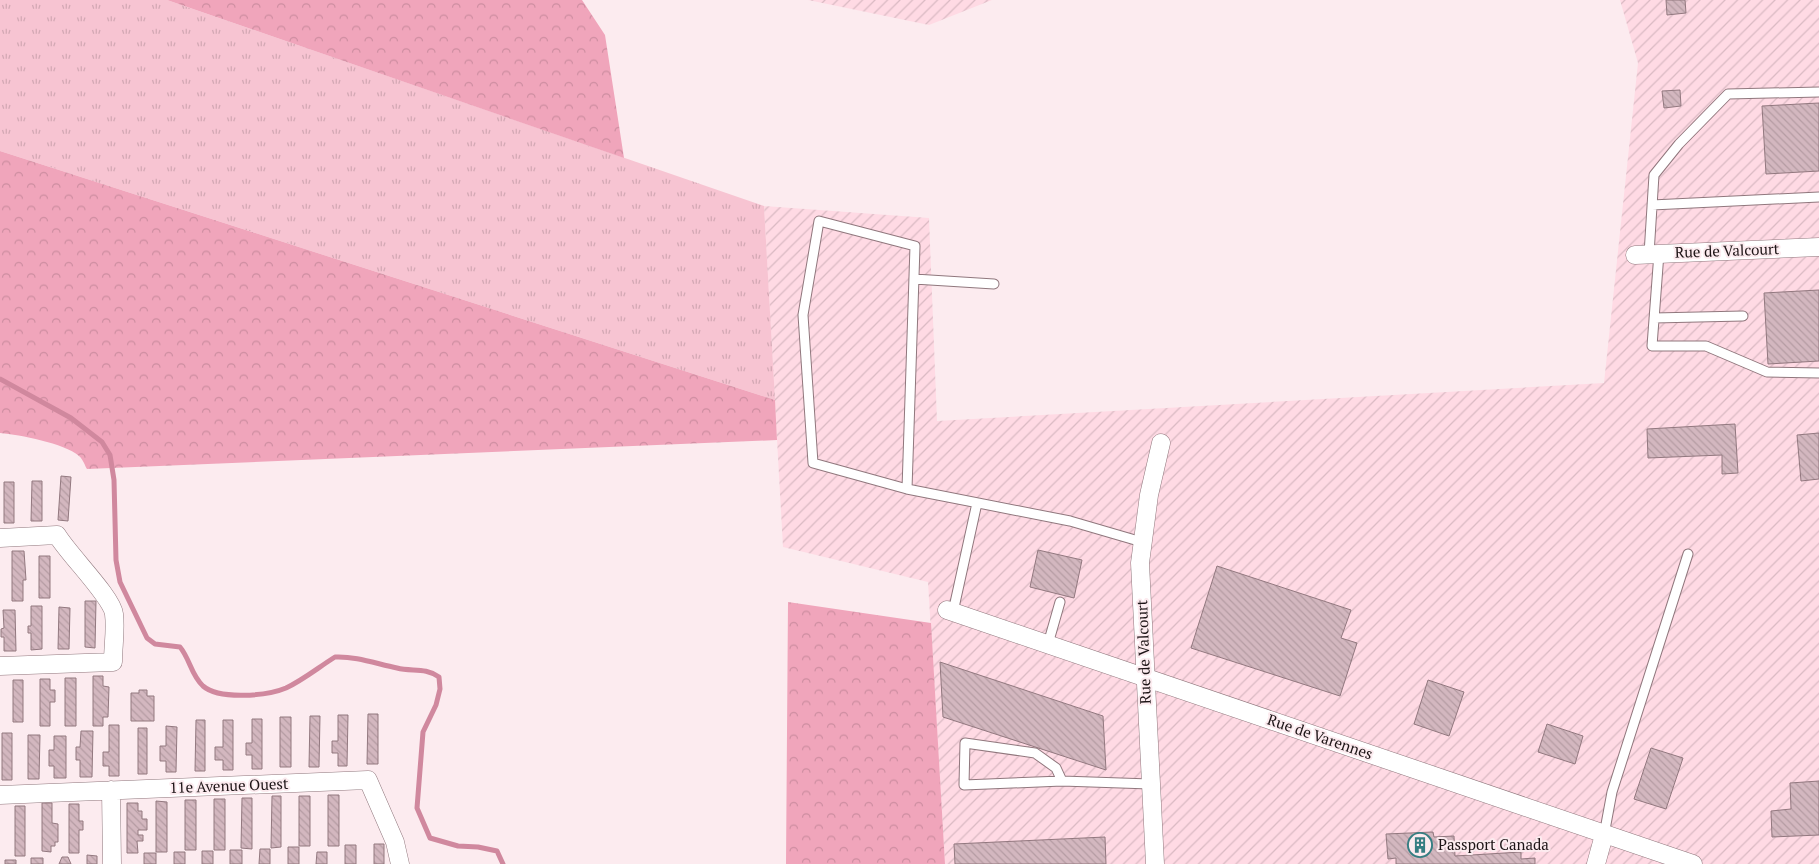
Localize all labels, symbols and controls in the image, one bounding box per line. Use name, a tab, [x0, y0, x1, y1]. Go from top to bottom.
street label: Rue de Valcourt	[1674, 238, 1780, 262]
street label: Rue de Valcourt	[1131, 599, 1155, 705]
street label: Rue de Varennes	[1265, 709, 1376, 763]
street label: 11e Avenue Ouest	[169, 773, 289, 797]
building icon: Passport Canada	[1407, 832, 1433, 858]
place label: Passport Canada	[1438, 834, 1549, 854]

